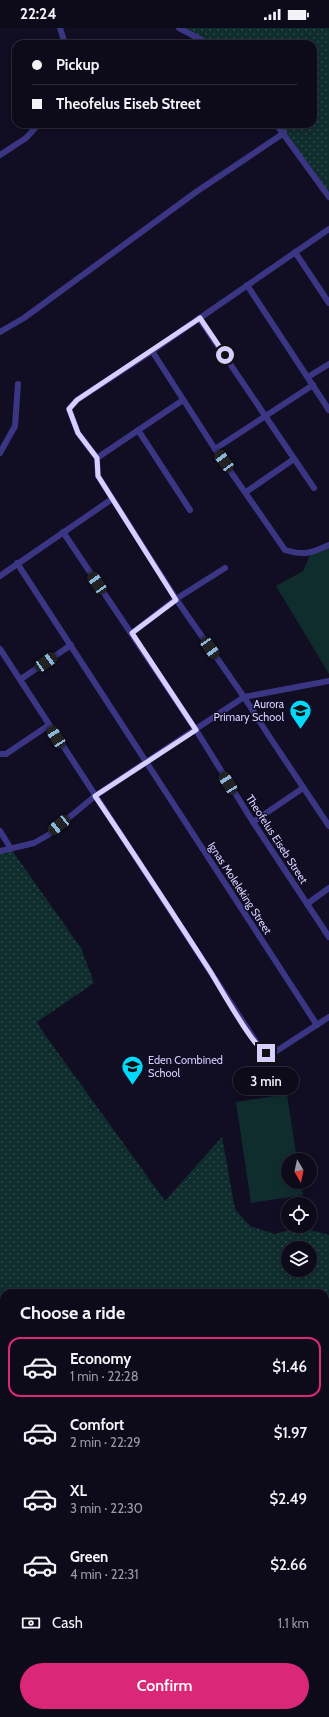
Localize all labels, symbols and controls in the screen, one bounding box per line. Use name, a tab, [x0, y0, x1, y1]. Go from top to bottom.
text: 22:24	[20, 5, 56, 23]
text: Pickup	[56, 56, 99, 74]
text: Theofelus Eiseb Street	[56, 95, 201, 113]
route start	[216, 346, 234, 364]
car	[212, 448, 236, 474]
car	[85, 570, 109, 596]
car	[198, 635, 222, 661]
car	[33, 650, 59, 674]
place label: Aurora Primary School	[213, 697, 285, 724]
school or university icon: Aurora Primary School	[287, 697, 313, 730]
car	[44, 724, 68, 750]
car	[217, 770, 239, 796]
street label: Theofelus Eiseb Street	[243, 792, 311, 887]
car	[46, 813, 72, 837]
street label: Ignas Moleleking Street	[205, 839, 275, 937]
route end	[257, 1044, 275, 1062]
school or university icon: Eden Combined School	[120, 1053, 146, 1086]
place label: Eden Combined School	[148, 1053, 223, 1080]
callout: 3 min	[233, 1067, 299, 1095]
text: 3 min	[250, 1073, 282, 1089]
north arrow	[281, 1153, 317, 1189]
map controls	[281, 1153, 317, 1277]
button: locate	[281, 1197, 317, 1233]
button: layers	[281, 1241, 317, 1277]
text: Choose a ride	[20, 1302, 125, 1324]
icon: car	[22, 1349, 58, 1385]
text: Economy	[70, 1350, 131, 1368]
text: $1.46	[272, 1358, 307, 1376]
text: 1 min · 22:28	[70, 1368, 139, 1384]
icon: car	[22, 1415, 58, 1451]
text: Comfort	[70, 1416, 124, 1434]
text: $1.97	[274, 1424, 307, 1442]
text: 2 min · 22:29	[70, 1434, 141, 1450]
icon: car	[22, 1481, 58, 1517]
text: XL	[70, 1482, 87, 1500]
text: $2.49	[270, 1490, 307, 1508]
text: 3 min · 22:30	[70, 1500, 143, 1516]
icon: car	[22, 1547, 58, 1583]
text: Green	[70, 1548, 108, 1566]
text: $2.66	[270, 1556, 307, 1574]
text: 4 min · 22:31	[70, 1566, 138, 1582]
icon: cash	[20, 1612, 42, 1634]
text: Cash	[52, 1614, 83, 1632]
text: 1.1 km	[278, 1615, 309, 1631]
button: Confirm	[20, 1663, 309, 1709]

